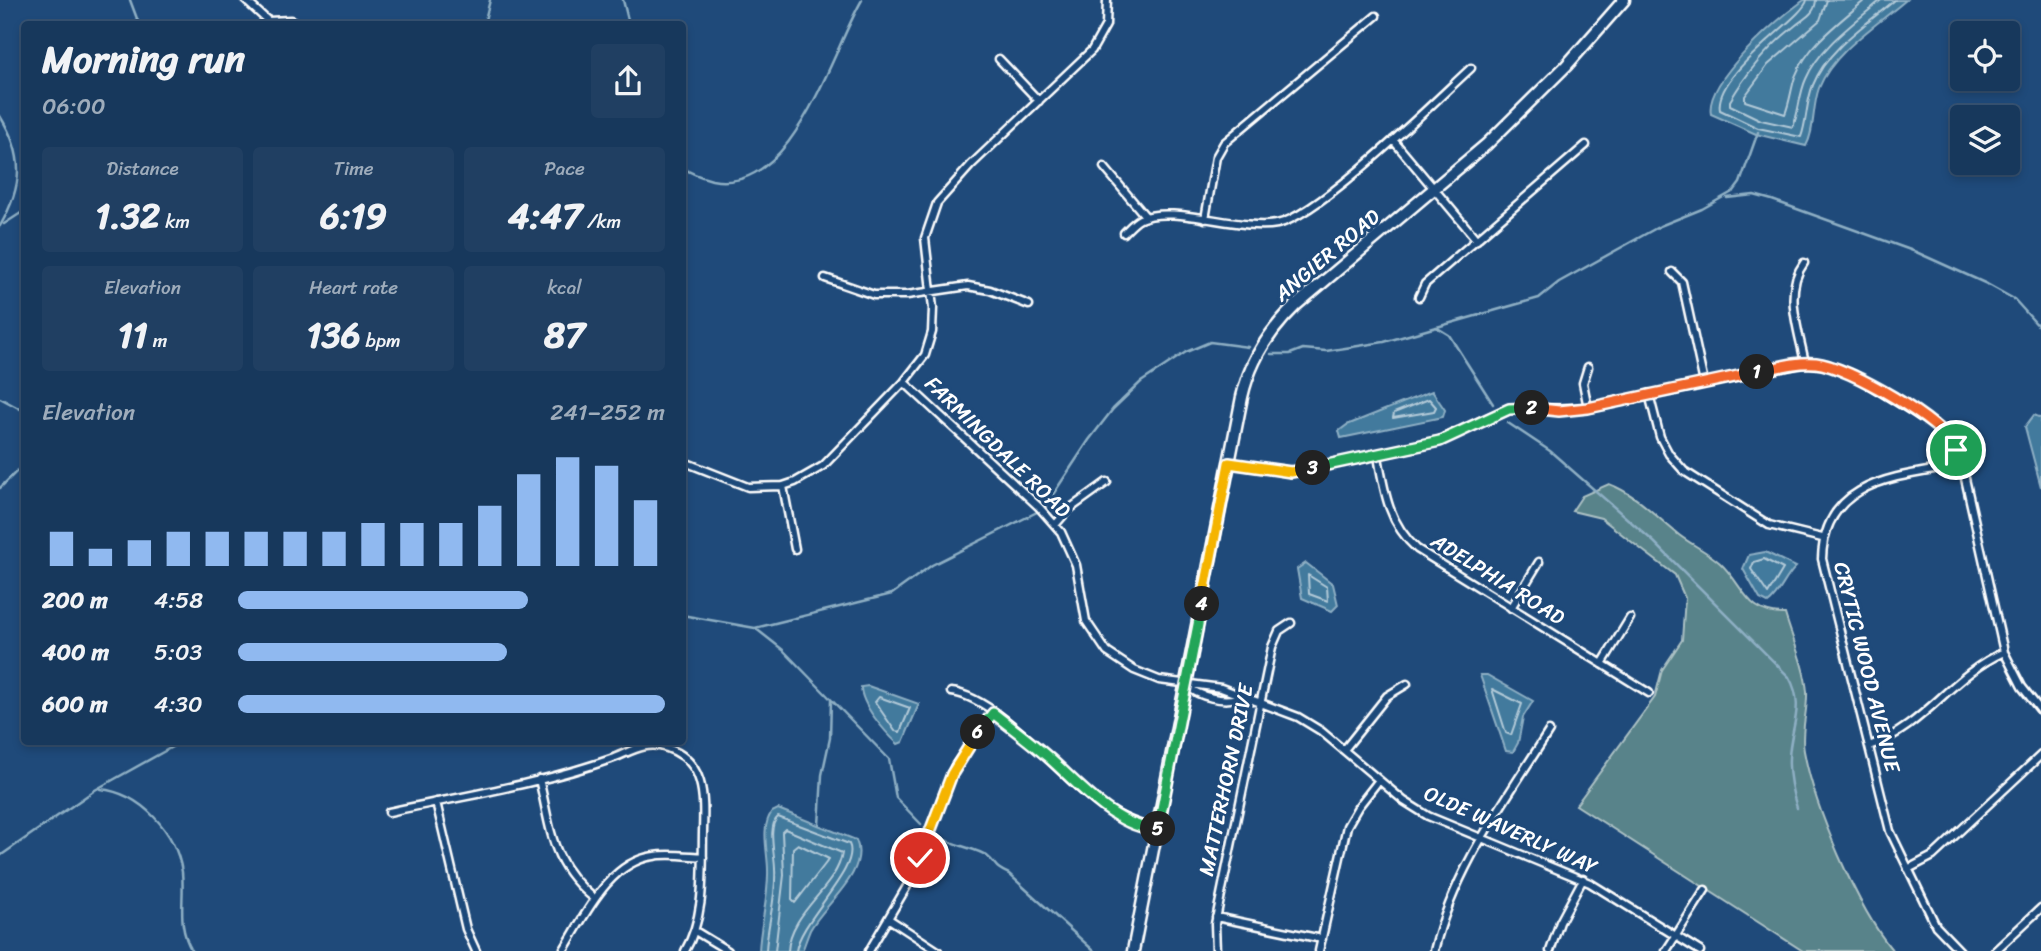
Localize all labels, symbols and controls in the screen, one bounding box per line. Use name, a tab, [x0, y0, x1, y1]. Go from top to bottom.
map controls	[1950, 21, 2020, 175]
button: locate	[1950, 21, 2020, 91]
text: Morning run	[42, 26, 245, 93]
button: share	[591, 44, 665, 118]
text: 06:00	[42, 86, 106, 127]
button: layers	[1950, 105, 2020, 175]
text: Distance	[106, 152, 179, 185]
text: Time	[333, 152, 374, 185]
text: Pace	[544, 152, 585, 185]
text: 1.32	[95, 185, 160, 247]
text: 6:19	[320, 185, 387, 247]
text: 4:47	[508, 185, 582, 247]
street label: ANGIER ROAD	[1264, 198, 1389, 312]
text: km	[160, 205, 190, 238]
text: /km	[582, 205, 621, 238]
text: Elevation	[104, 271, 181, 304]
text: Heart rate	[309, 271, 398, 304]
text: kcal	[547, 271, 582, 304]
text: 11	[118, 304, 148, 366]
text: 136	[306, 304, 361, 366]
text: 87	[544, 304, 585, 366]
text: m	[148, 324, 167, 357]
text: bpm	[361, 324, 401, 357]
pin: 1	[1740, 354, 1774, 390]
text: 1	[1752, 355, 1761, 388]
street label: FARMINGDALE ROAD	[915, 366, 1081, 528]
pin: 2	[1514, 390, 1550, 426]
text: 2	[1526, 391, 1537, 424]
text: Elevation	[42, 392, 135, 433]
text: 241–252 m	[550, 392, 665, 433]
pin	[1926, 420, 1986, 480]
icon: arrive	[1937, 431, 1975, 469]
pin: 3	[1296, 450, 1330, 486]
text: 3	[1307, 451, 1318, 484]
street label: ADELPHIA ROAD	[1422, 522, 1573, 636]
street label: CRYTIC WOOD AVENUE	[1822, 558, 1912, 778]
text: 200 m	[42, 580, 108, 621]
text: 4:58	[154, 580, 203, 621]
pin: 4	[1184, 586, 1220, 622]
text: 4	[1196, 587, 1207, 620]
text: 400 m	[42, 632, 109, 673]
text: 5:03	[154, 632, 202, 673]
street label: MATTERHORN DRIVE	[1187, 679, 1265, 880]
text: 600 m	[42, 684, 108, 725]
text: 4:30	[154, 684, 202, 725]
pin: 6	[960, 714, 996, 750]
text: 6	[972, 715, 983, 748]
street label: OLDE WAVERLY WAY	[1418, 775, 1605, 886]
pin: 5	[1140, 812, 1176, 846]
text: 5	[1152, 812, 1163, 845]
pin	[890, 828, 950, 888]
icon: check	[901, 839, 939, 877]

